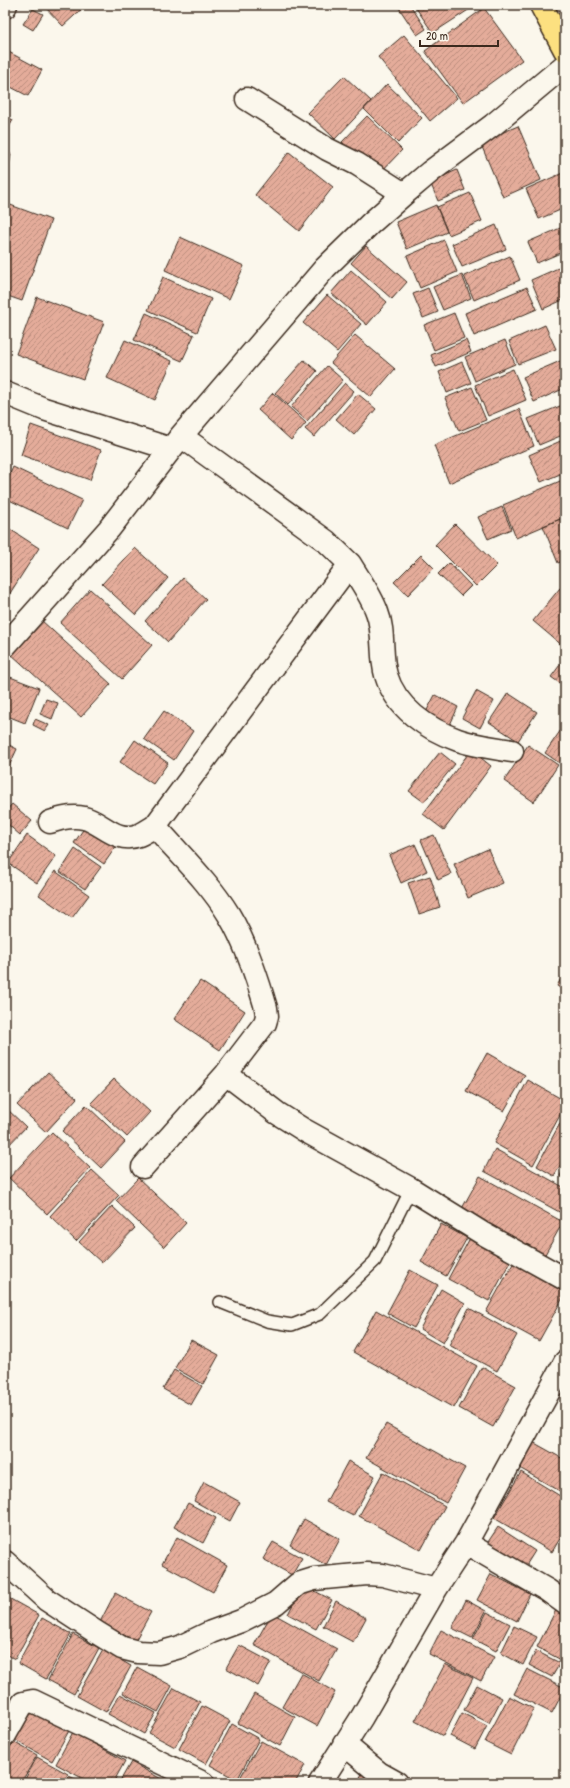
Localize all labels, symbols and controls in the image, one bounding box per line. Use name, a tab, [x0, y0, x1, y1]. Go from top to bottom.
scale bar	[420, 22, 498, 48]
text: 20 m	[426, 27, 448, 44]

